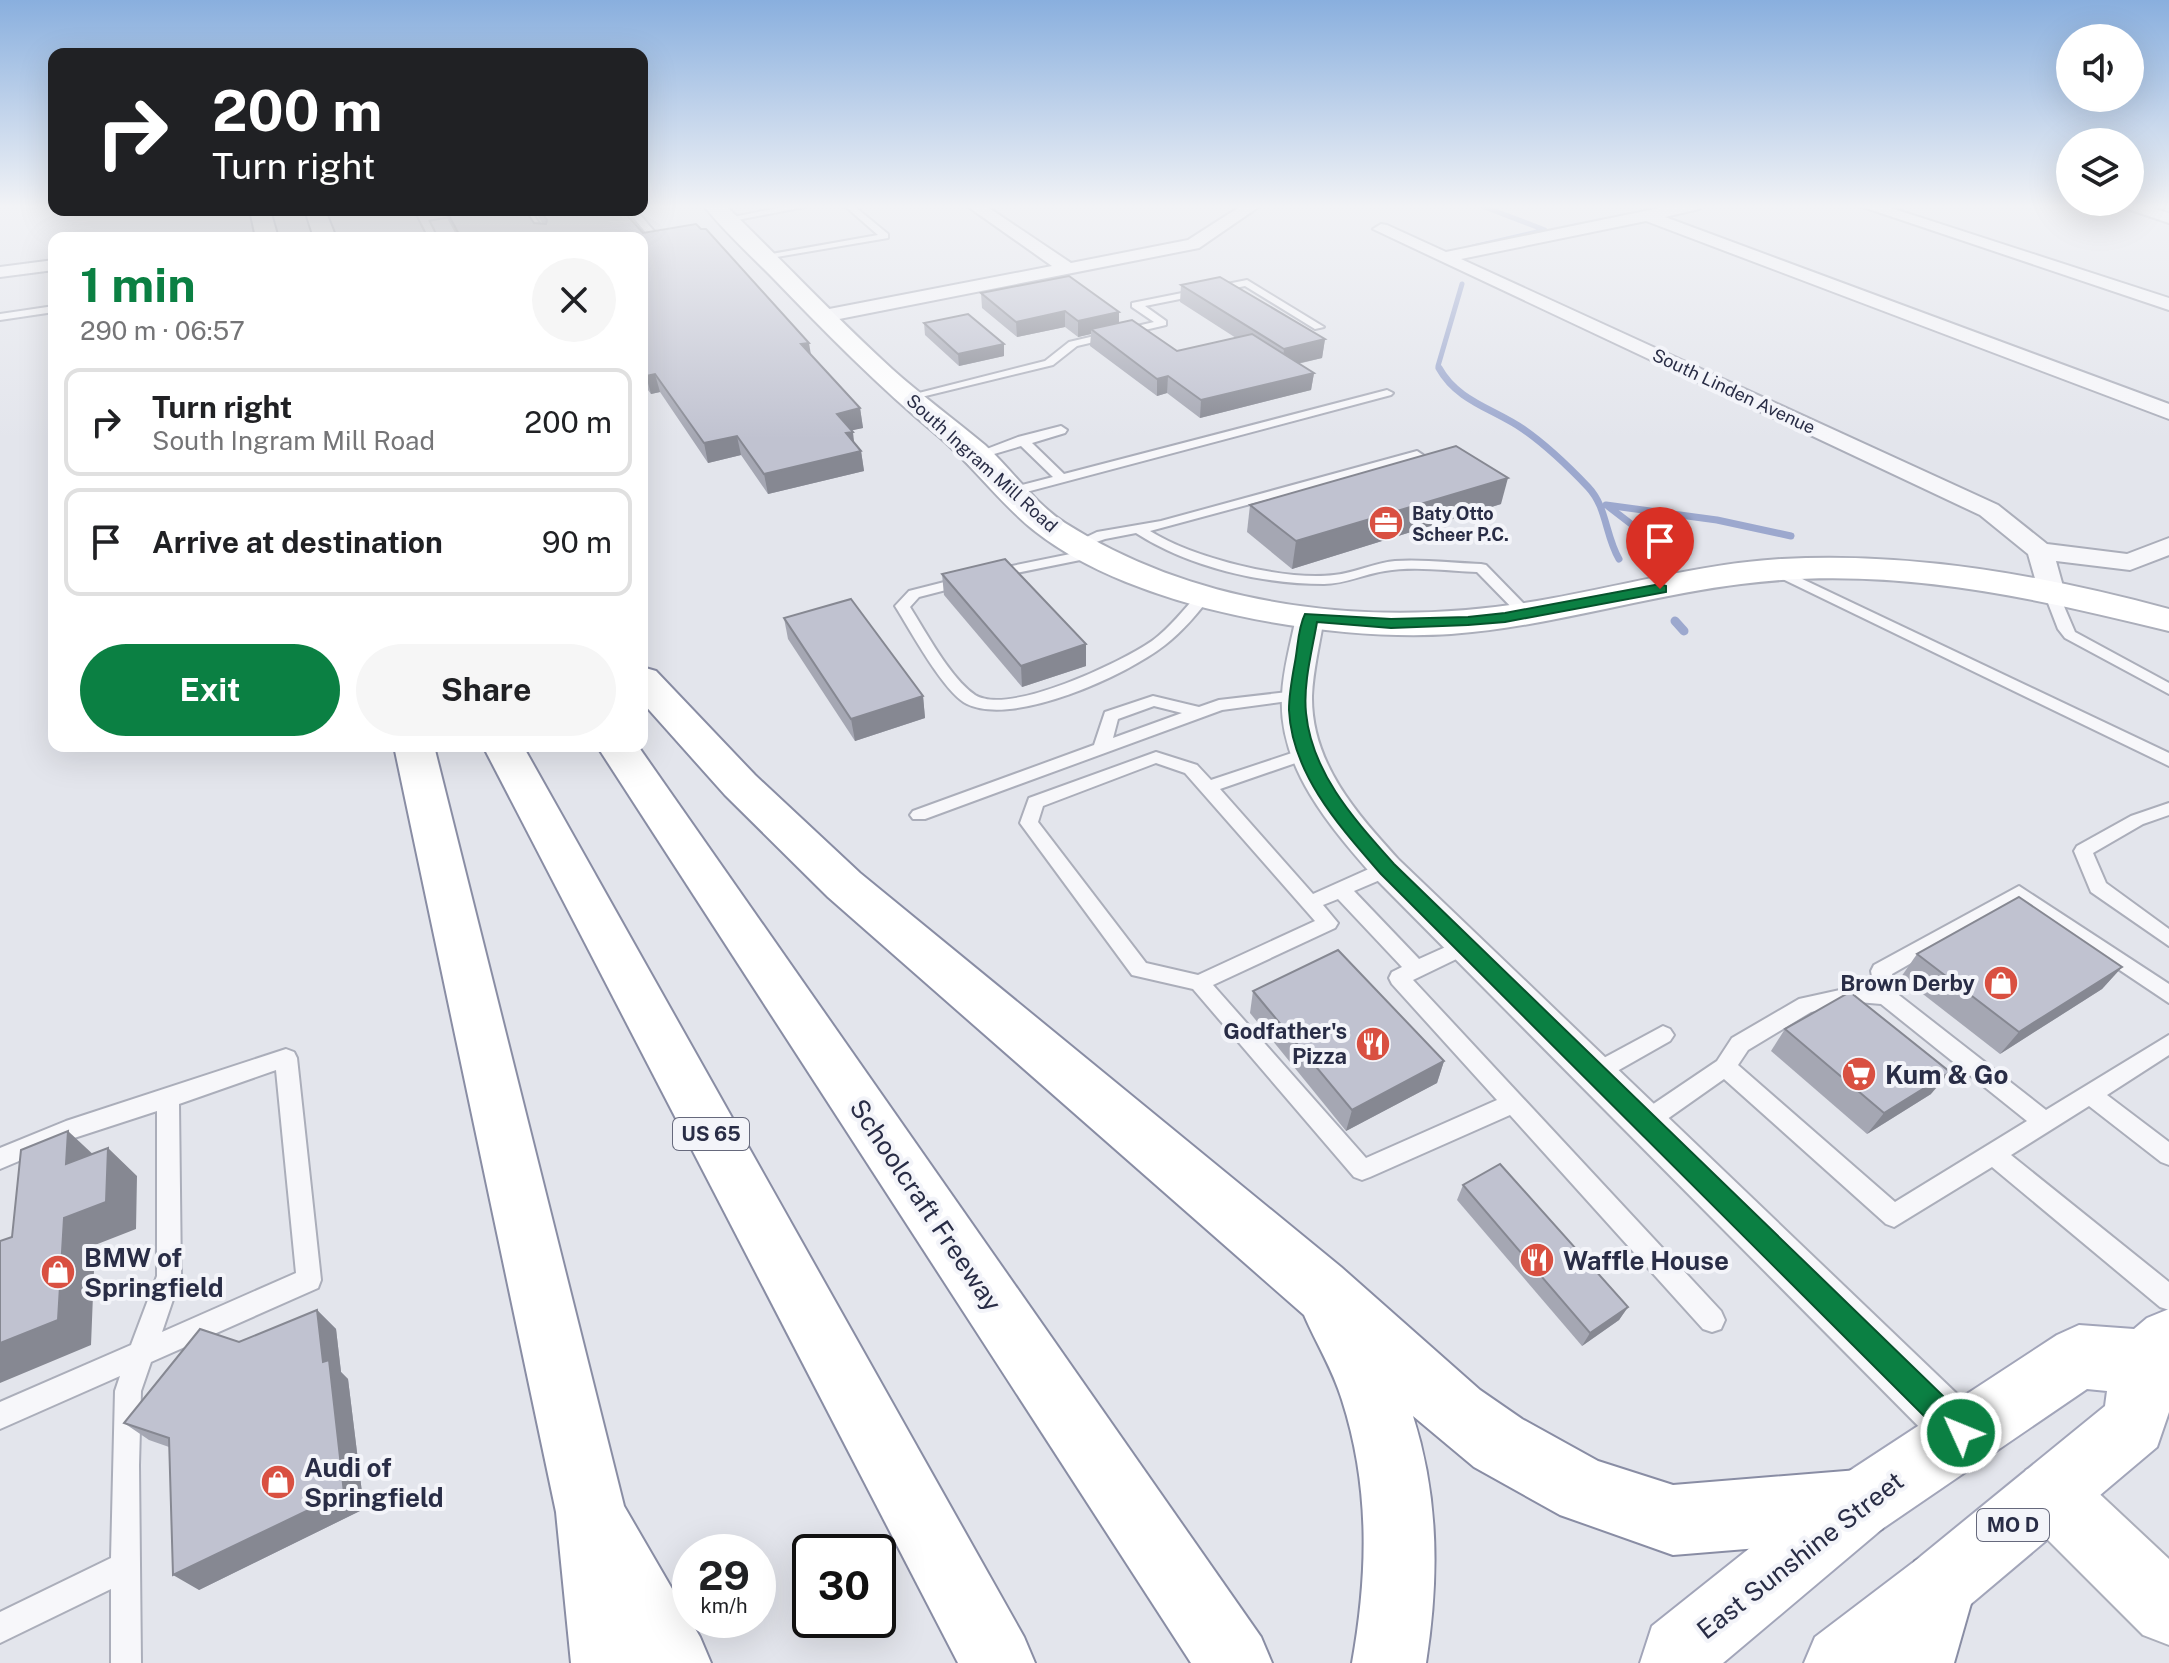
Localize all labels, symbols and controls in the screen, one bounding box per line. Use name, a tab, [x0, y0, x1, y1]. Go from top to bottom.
map controls	[2056, 24, 2144, 216]
button: sound	[2056, 24, 2144, 112]
text: 200 m	[212, 78, 382, 144]
icon: right	[80, 80, 184, 184]
button: layers	[2056, 128, 2144, 216]
text: Turn right	[212, 145, 375, 187]
text: 1 min	[80, 256, 196, 313]
button: close	[532, 258, 616, 342]
text: 290 m · 06:57	[80, 315, 245, 346]
street label: South Linden Avenue	[1649, 344, 1819, 438]
text: Turn right	[152, 389, 292, 425]
street label: South Ingram Mill Road	[902, 390, 1062, 536]
icon: right	[84, 400, 128, 444]
text: 200 m	[524, 404, 612, 440]
text: South Ingram Mill Road	[152, 425, 435, 456]
place label: Baty Otto Scheer P.C.	[1412, 503, 1509, 545]
office icon: Baty Otto Scheer P.C.	[1367, 504, 1405, 542]
pin	[1626, 507, 1694, 589]
icon: arrive	[1638, 519, 1682, 563]
icon: arrive	[84, 520, 128, 564]
text: Arrive at destination	[152, 524, 443, 560]
text: 90 m	[542, 524, 612, 560]
button: Exit	[80, 644, 340, 736]
button: Share	[356, 644, 616, 736]
shop icon: Brown Derby	[1982, 964, 2020, 1002]
place label: Brown Derby	[1840, 970, 1976, 996]
place label: Godfather's Pizza	[1223, 1018, 1347, 1069]
restaurant icon: Godfather's Pizza	[1354, 1025, 1392, 1063]
supermarket icon: Kum & Go	[1840, 1055, 1878, 1093]
place label: Kum & Go	[1885, 1059, 2008, 1090]
street label: Schoolcraft Freeway	[844, 1093, 1009, 1317]
road number: US 65	[673, 1118, 749, 1150]
restaurant icon: Waffle House	[1518, 1241, 1556, 1279]
place label: BMW of Springfield	[84, 1242, 224, 1303]
place label: Waffle House	[1563, 1245, 1729, 1276]
shop icon: BMW of Springfield	[39, 1253, 77, 1291]
position arrow	[1919, 1391, 2003, 1475]
place label: Audi of Springfield	[304, 1452, 444, 1513]
shop icon: Audi of Springfield	[259, 1463, 297, 1501]
street label: East Sunshine Street	[1691, 1465, 1909, 1645]
road number: MO D	[1977, 1509, 2049, 1541]
speed limit sign: 30	[792, 1534, 896, 1638]
text: 29	[698, 1552, 750, 1599]
text: km/h	[700, 1594, 748, 1618]

